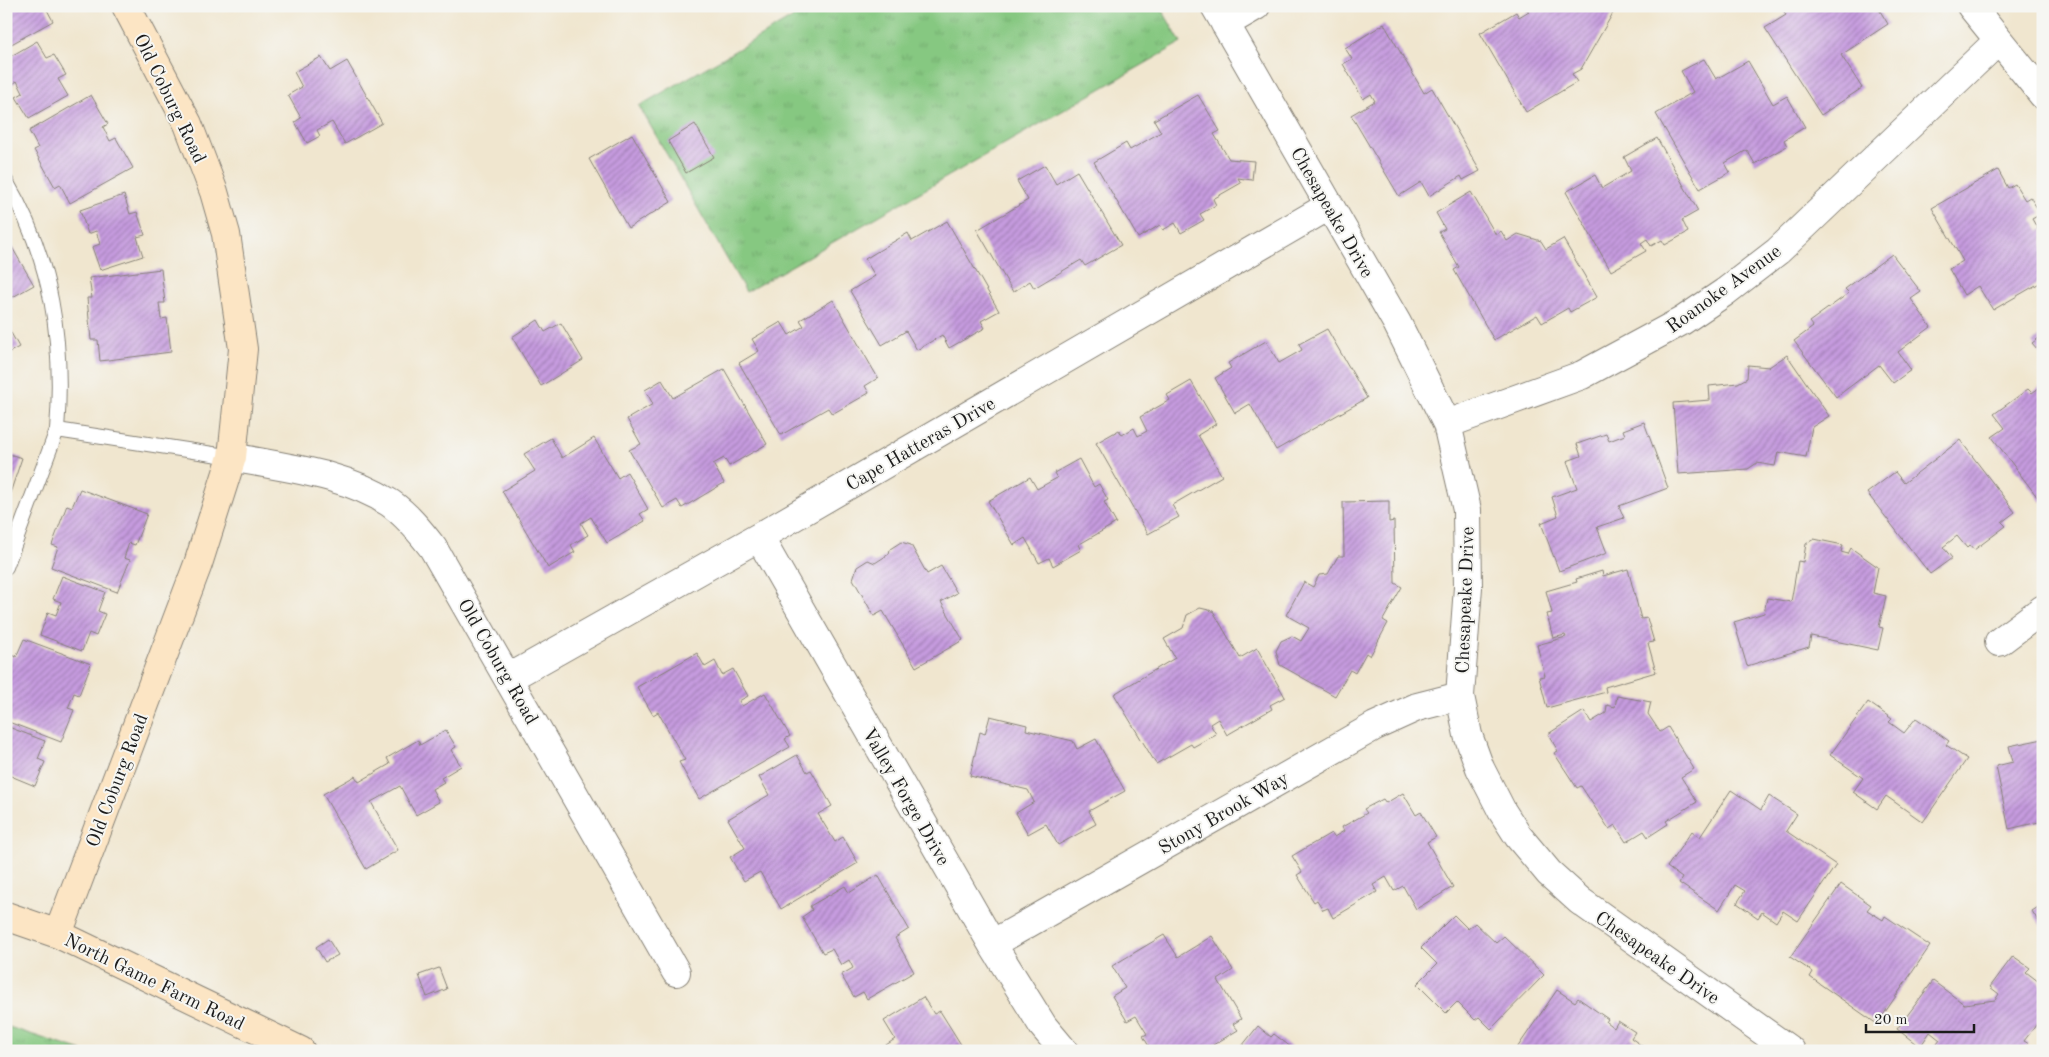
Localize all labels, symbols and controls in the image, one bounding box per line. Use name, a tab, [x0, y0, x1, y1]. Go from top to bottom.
street label: Old Coburg Road	[129, 31, 208, 167]
street label: Chesapeake Drive	[1286, 145, 1376, 282]
street label: Roanoke Avenue	[1664, 242, 1785, 338]
street label: Cape Hatteras Drive	[843, 395, 999, 496]
street label: Chesapeake Drive	[1454, 526, 1479, 674]
street label: Old Coburg Road	[453, 596, 540, 728]
street label: Old Coburg Road	[84, 711, 153, 850]
street label: Valley Forge Drive	[858, 725, 952, 869]
street label: Stony Brook Way	[1156, 769, 1292, 859]
street label: Chesapeake Drive	[1591, 909, 1722, 1009]
street label: North Game Farm Road	[61, 931, 247, 1035]
scale bar	[1866, 1002, 1974, 1034]
text: 20 m	[1874, 1013, 1908, 1028]

